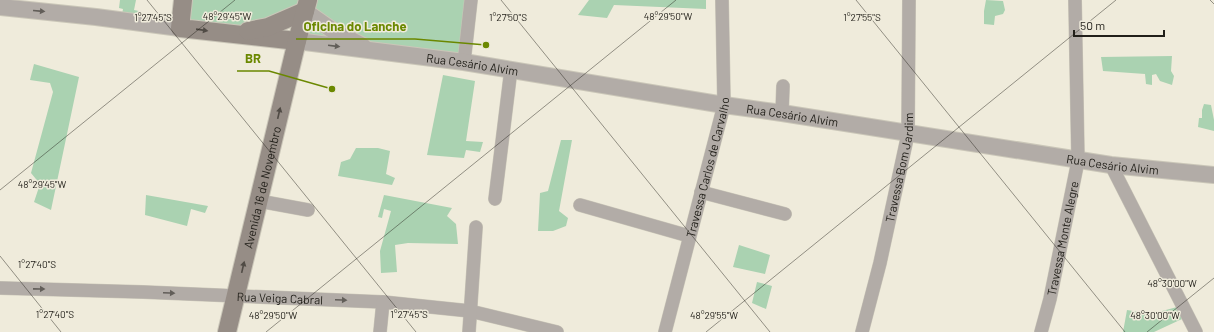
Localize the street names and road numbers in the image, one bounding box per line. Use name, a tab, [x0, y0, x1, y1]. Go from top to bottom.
street label: Rua Cesário Alvim	[426, 50, 520, 78]
street label: Travessa Carlos de Carvalho	[683, 97, 731, 239]
street label: Rua Cesário Alvim	[745, 101, 840, 129]
street label: Travessa Bom Jardim	[882, 112, 915, 224]
street label: Avenida 16 de Novembro	[240, 125, 283, 250]
street label: Rua Cesário Alvim	[1065, 151, 1160, 177]
street label: Travessa Monte Alegre	[1044, 180, 1081, 297]
street label: Rua Veiga Cabral	[236, 289, 323, 306]

